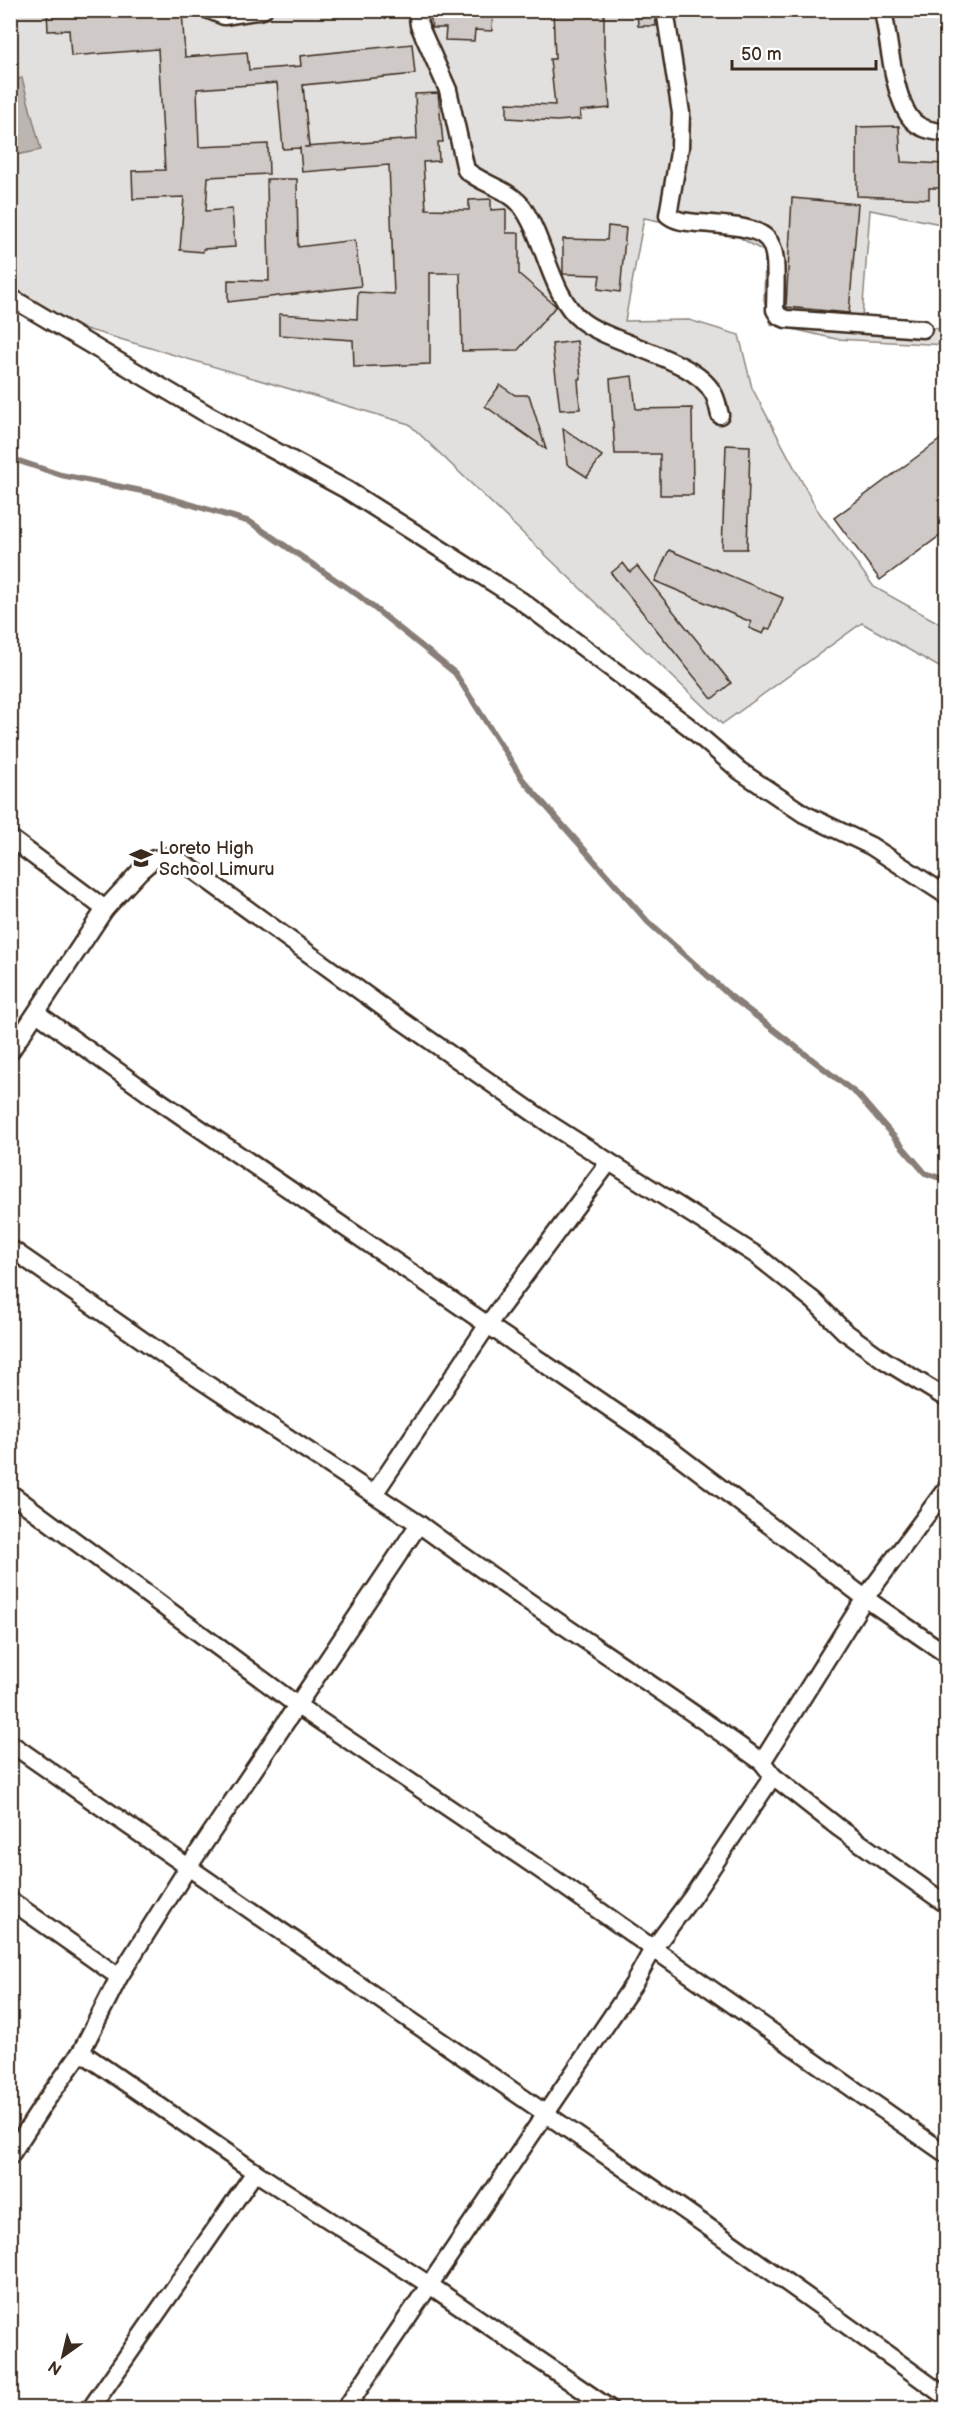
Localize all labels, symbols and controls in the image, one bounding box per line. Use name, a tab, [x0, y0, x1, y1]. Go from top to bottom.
scale bar	[732, 33, 876, 71]
text: 50 m	[741, 44, 782, 65]
place label: Loreto High School Limuru	[159, 838, 275, 880]
school or university icon: Loreto High School Limuru	[128, 845, 154, 871]
north arrow	[33, 2326, 93, 2386]
text: N	[45, 2356, 66, 2378]

